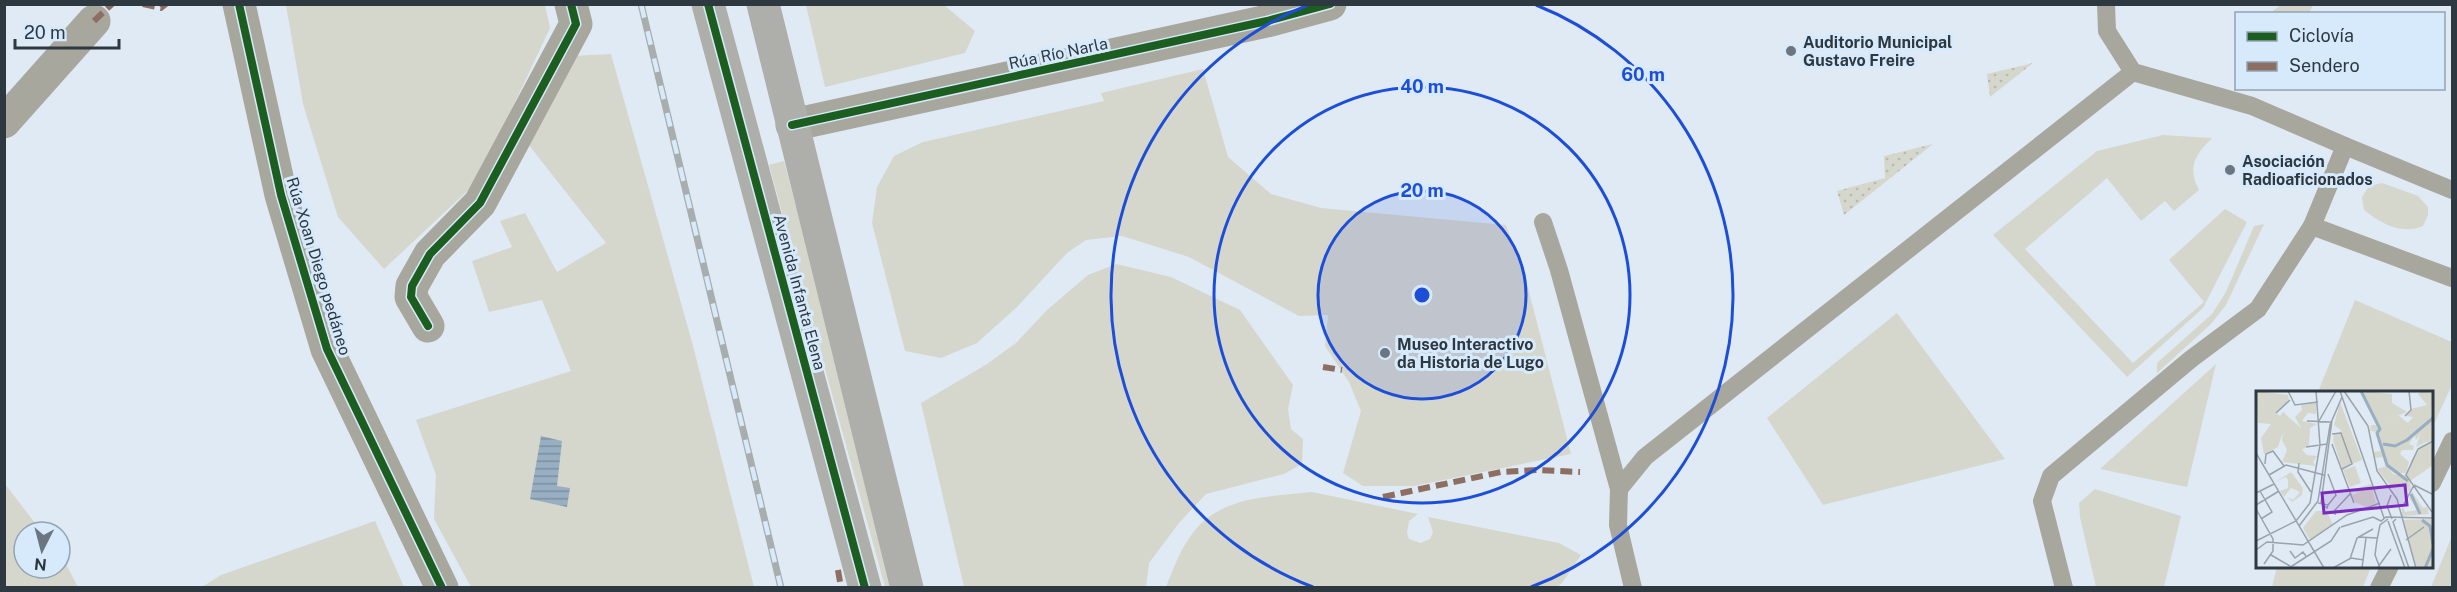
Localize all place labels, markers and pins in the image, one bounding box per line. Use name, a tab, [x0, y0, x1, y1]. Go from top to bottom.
place label: Auditorio Municipal Gustavo Freire	[1803, 33, 1952, 70]
marker: Auditorio Municipal Gustavo Freire	[1784, 44, 1798, 58]
place label: Asociación Radioaficionados	[2242, 152, 2373, 189]
marker: Asociación Radioaficionados	[2223, 163, 2237, 177]
centre of rings	[1412, 285, 1432, 305]
place label: Museo Interactivo da Historia de Lugo	[1397, 335, 1544, 372]
marker: Museo Interactivo da Historia de Lugo	[1378, 346, 1392, 360]

